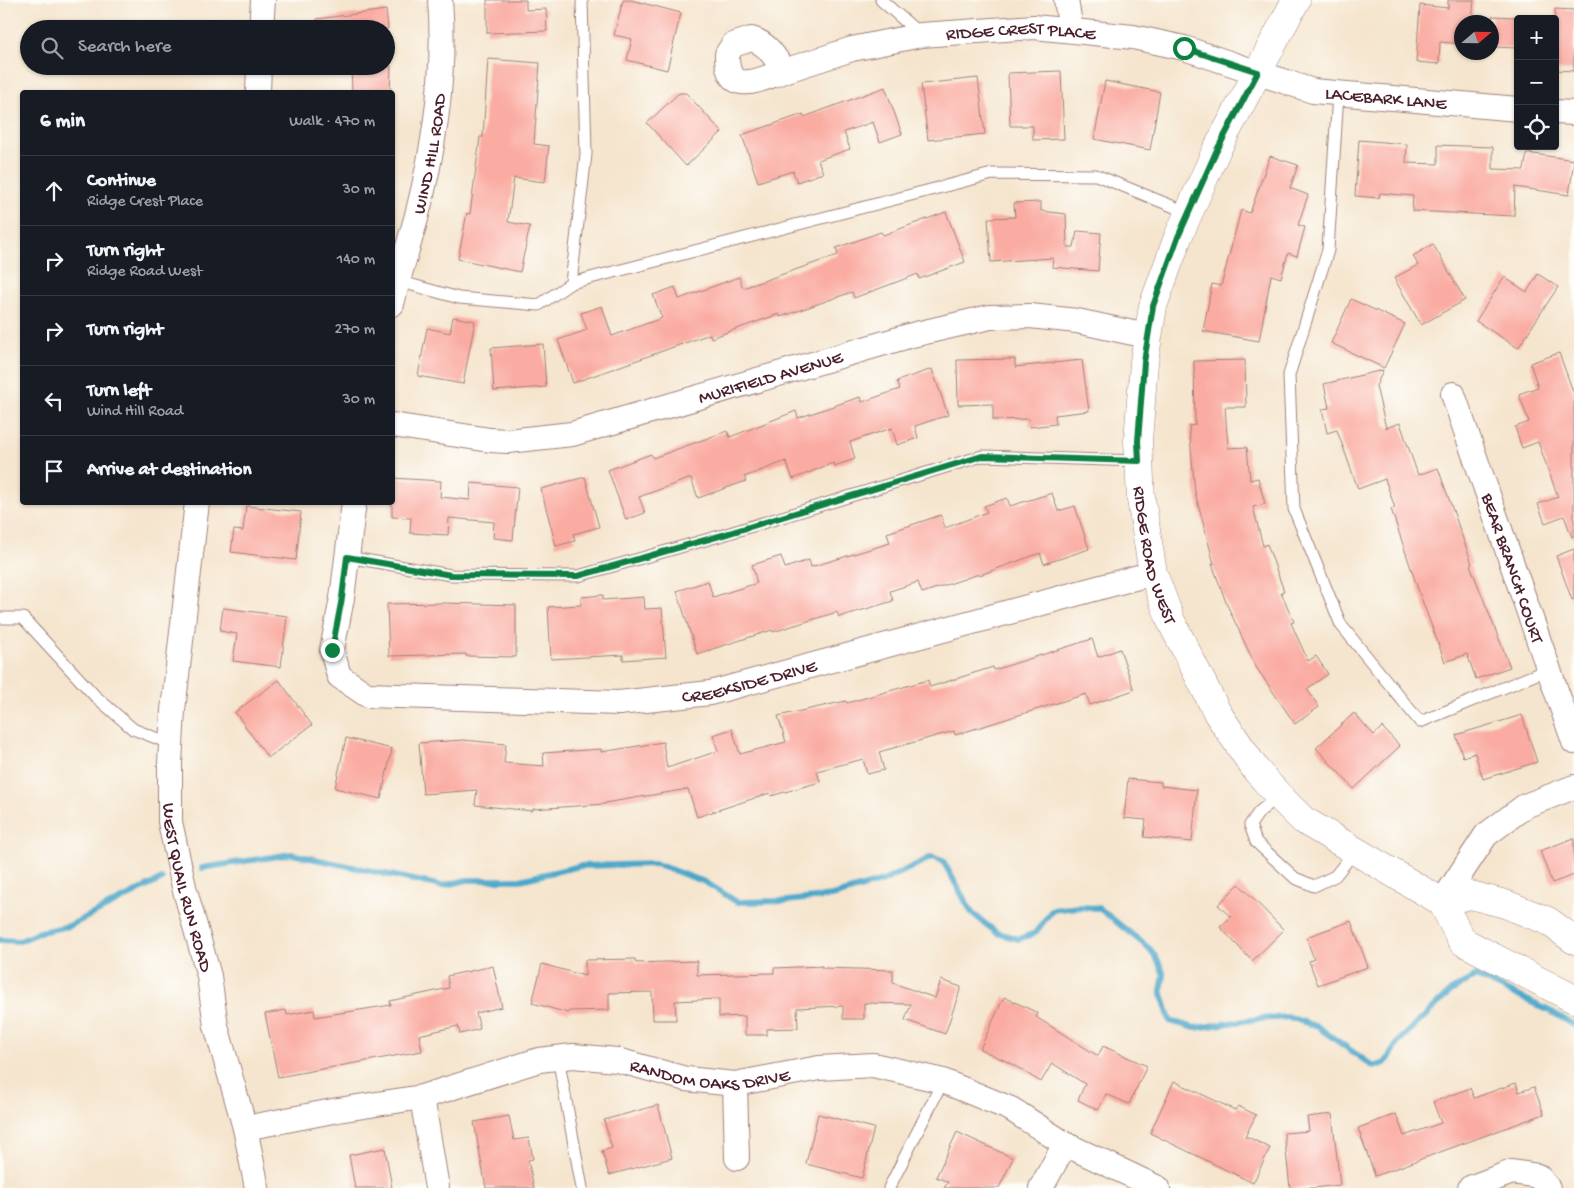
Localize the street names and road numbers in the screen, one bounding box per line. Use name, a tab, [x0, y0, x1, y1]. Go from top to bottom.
street label: RIDGE CREST PLACE	[945, 19, 1097, 46]
street label: LACEBARK LANE	[1324, 84, 1448, 116]
street label: WIND HILL ROAD	[410, 92, 452, 217]
street label: MURIFIELD AVENUE	[696, 348, 846, 410]
street label: RIDGE ROAD WEST	[1127, 486, 1180, 628]
street label: BEAR BRANCH COURT	[1475, 490, 1547, 647]
street label: CREEKSIDE DRIVE	[681, 656, 820, 709]
street label: WEST QUAIL RUN ROAD	[157, 803, 215, 975]
street label: RANDOM OAKS DRIVE	[627, 1056, 793, 1098]

